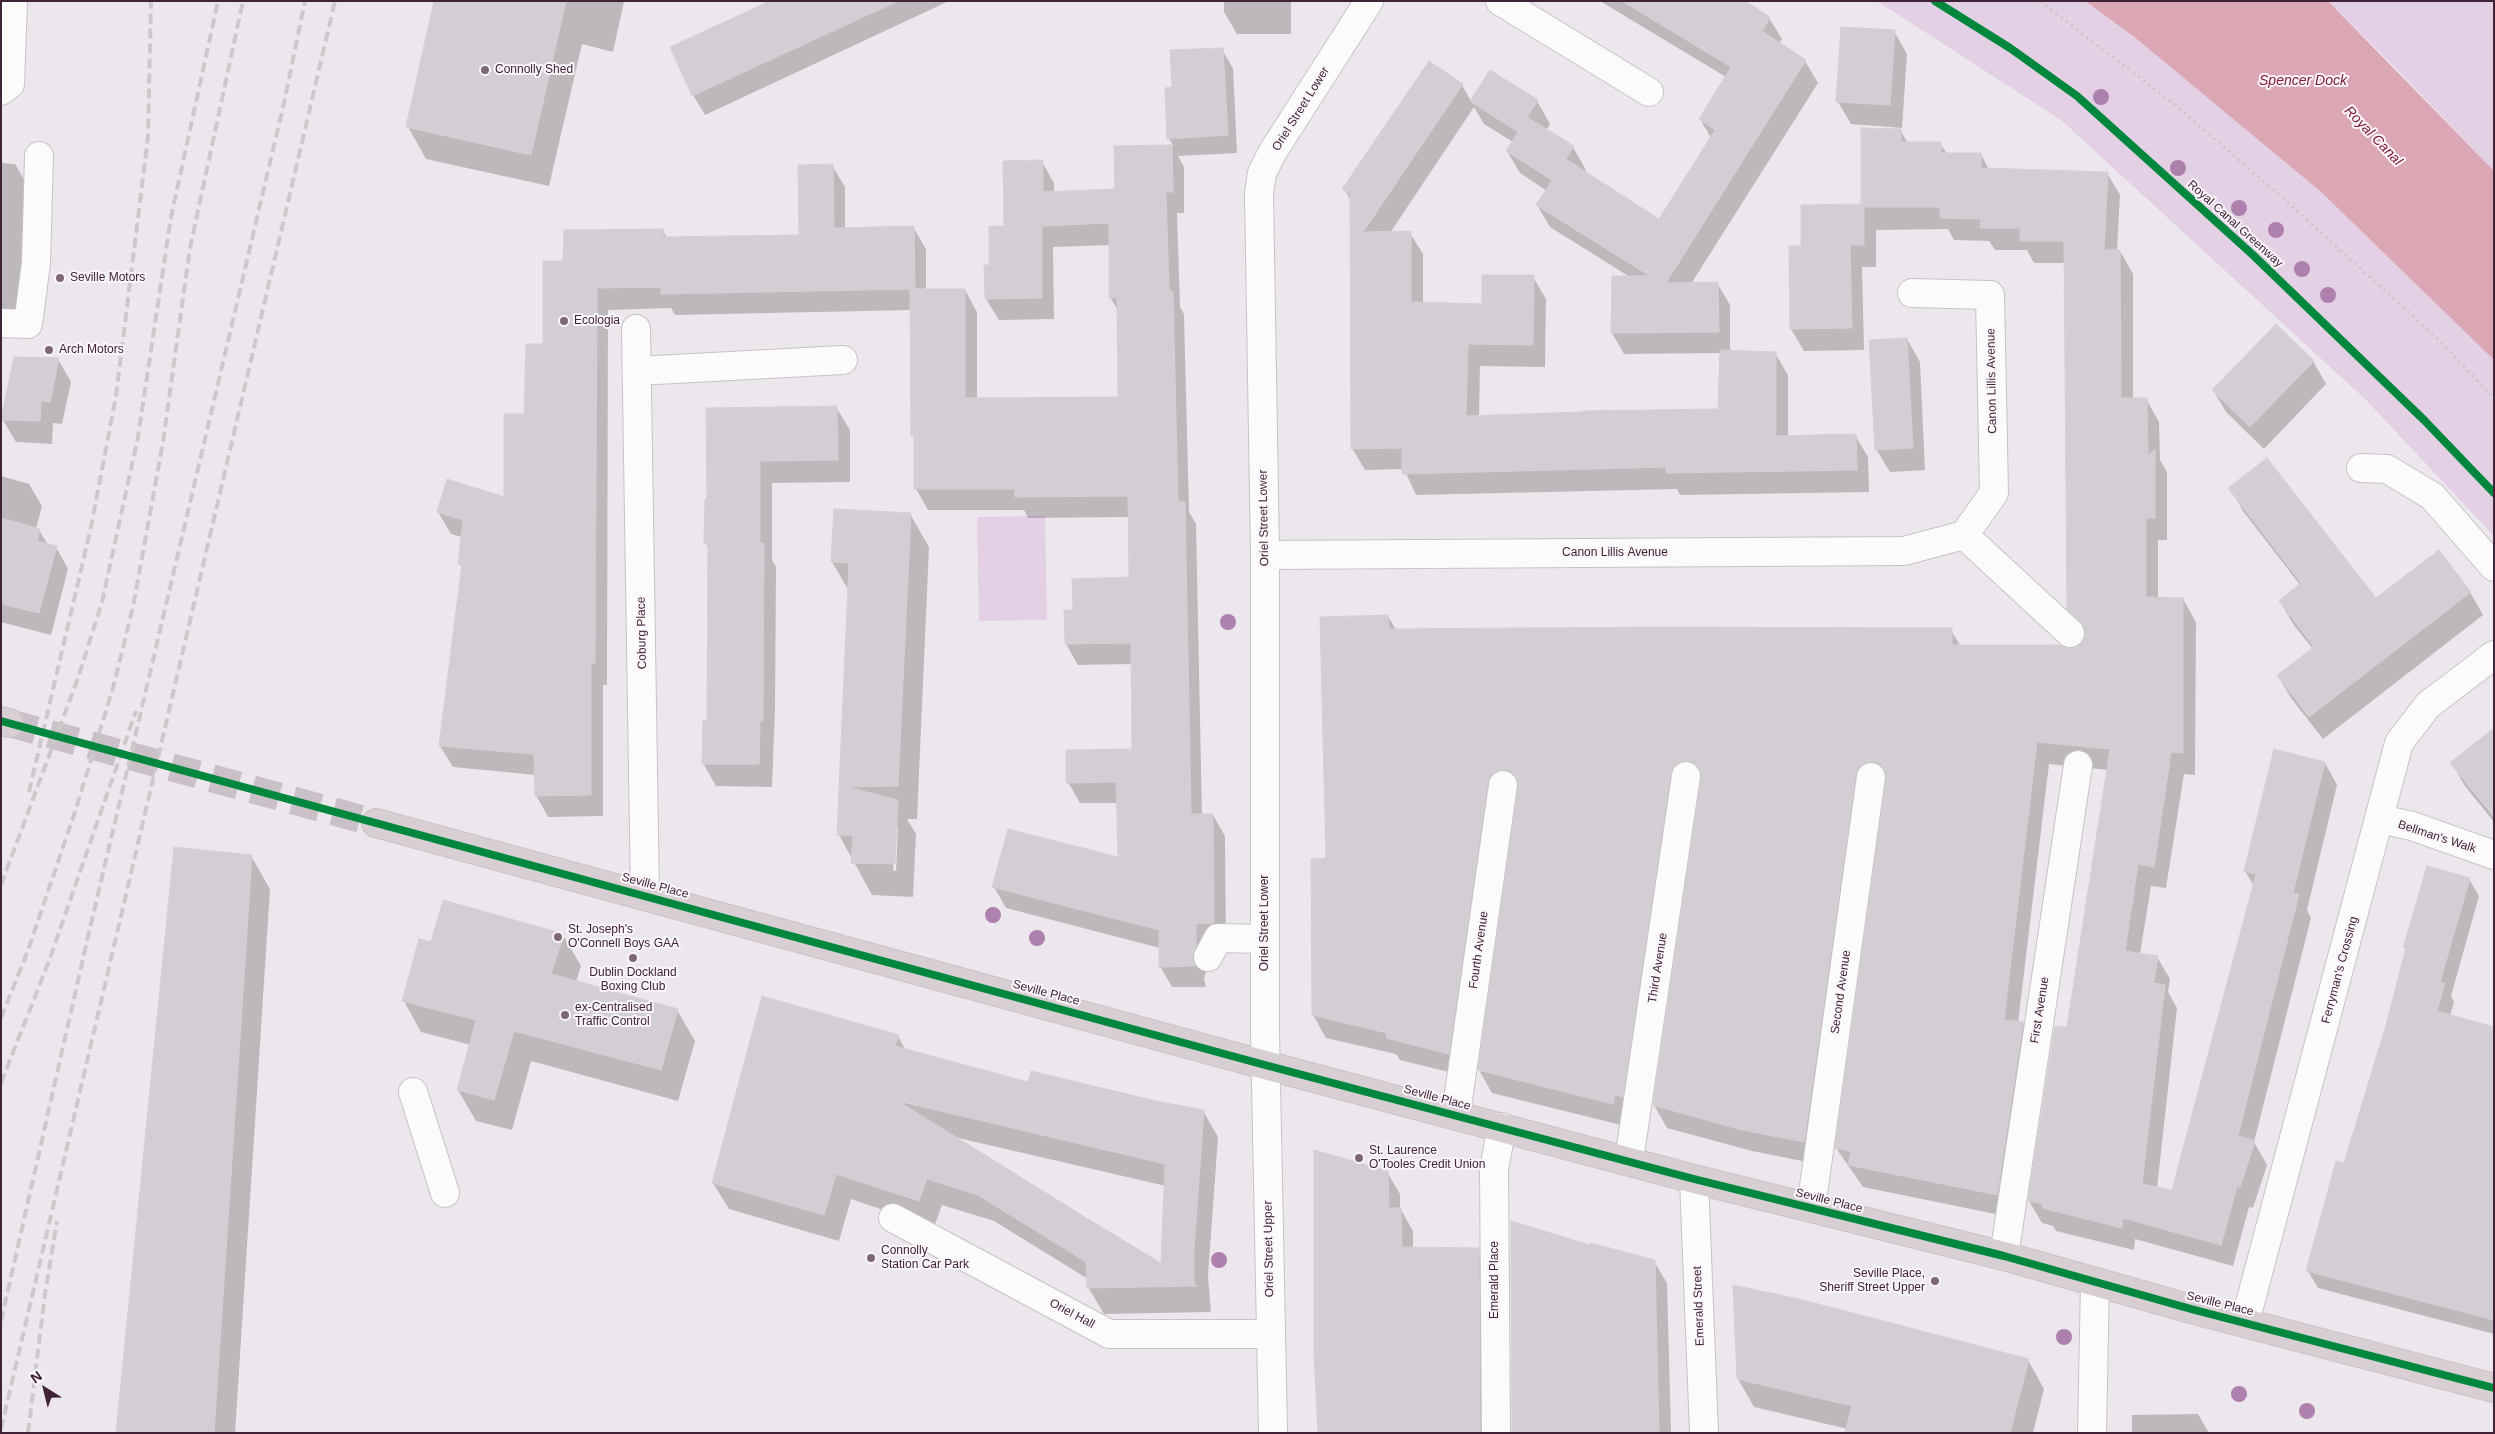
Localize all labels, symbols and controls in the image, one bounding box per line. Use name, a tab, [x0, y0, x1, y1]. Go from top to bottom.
place label: Connolly Shed	[495, 63, 573, 77]
marker: Connolly Shed	[479, 64, 491, 76]
street label: Oriel Street Lower	[1269, 64, 1333, 154]
water label: Spencer Dock	[2259, 73, 2347, 89]
water label: Royal Canal	[2340, 103, 2406, 169]
street label: Royal Canal Greenway	[2184, 177, 2286, 271]
place label: Seville Motors	[70, 271, 145, 285]
marker: Seville Motors	[54, 272, 66, 284]
place label: Ecologia	[574, 314, 620, 328]
marker: Ecologia	[558, 315, 570, 327]
street label: Canon Lillis Avenue	[1984, 328, 2000, 434]
place label: Arch Motors	[59, 343, 124, 357]
marker: Arch Motors	[43, 344, 55, 356]
street label: Oriel Street Lower	[1256, 470, 1272, 566]
street label: Canon Lillis Avenue	[1562, 546, 1668, 560]
street label: Coburg Place	[634, 597, 650, 669]
street label: Bellman's Walk	[2396, 818, 2478, 856]
street label: Seville Place	[620, 870, 690, 902]
street label: Oriel Street Lower	[1258, 875, 1272, 971]
street label: Fourth Avenue	[1466, 910, 1492, 990]
street label: Ferryman's Crossing	[2319, 915, 2361, 1025]
place label: St. Joseph's O'Connell Boys GAA	[568, 923, 679, 951]
marker: St. Joseph's O'Connell Boys GAA	[552, 931, 564, 943]
street label: Third Avenue	[1645, 932, 1671, 1004]
street label: Second Avenue	[1828, 949, 1854, 1035]
marker: Dublin Dockland Boxing Club	[627, 952, 639, 964]
place label: Dublin Dockland Boxing Club	[589, 966, 677, 994]
street label: First Avenue	[2028, 976, 2052, 1044]
street label: Seville Place	[1011, 977, 1081, 1009]
place label: ex-Centralised Traffic Control	[575, 1001, 652, 1029]
marker: ex-Centralised Traffic Control	[559, 1009, 571, 1021]
street label: Seville Place	[1402, 1082, 1472, 1114]
place label: St. Laurence O'Tooles Credit Union	[1369, 1144, 1485, 1172]
marker: St. Laurence O'Tooles Credit Union	[1353, 1152, 1365, 1164]
street label: Seville Place	[1794, 1186, 1864, 1216]
street label: Oriel Street Upper	[1261, 1201, 1277, 1297]
street label: Emerald Place	[1488, 1241, 1502, 1319]
place label: Connolly Station Car Park	[881, 1244, 969, 1272]
marker: Connolly Station Car Park	[865, 1252, 877, 1264]
street label: Emerald Street	[1690, 1266, 1708, 1346]
place label: Seville Place, Sheriff Street Upper	[1819, 1267, 1925, 1295]
marker: Seville Place, Sheriff Street Upper	[1929, 1275, 1941, 1287]
street label: Seville Place	[2185, 1289, 2255, 1319]
street label: Oriel Hall	[1047, 1296, 1097, 1332]
north arrow	[20, 1364, 70, 1414]
text: N	[27, 1367, 45, 1386]

